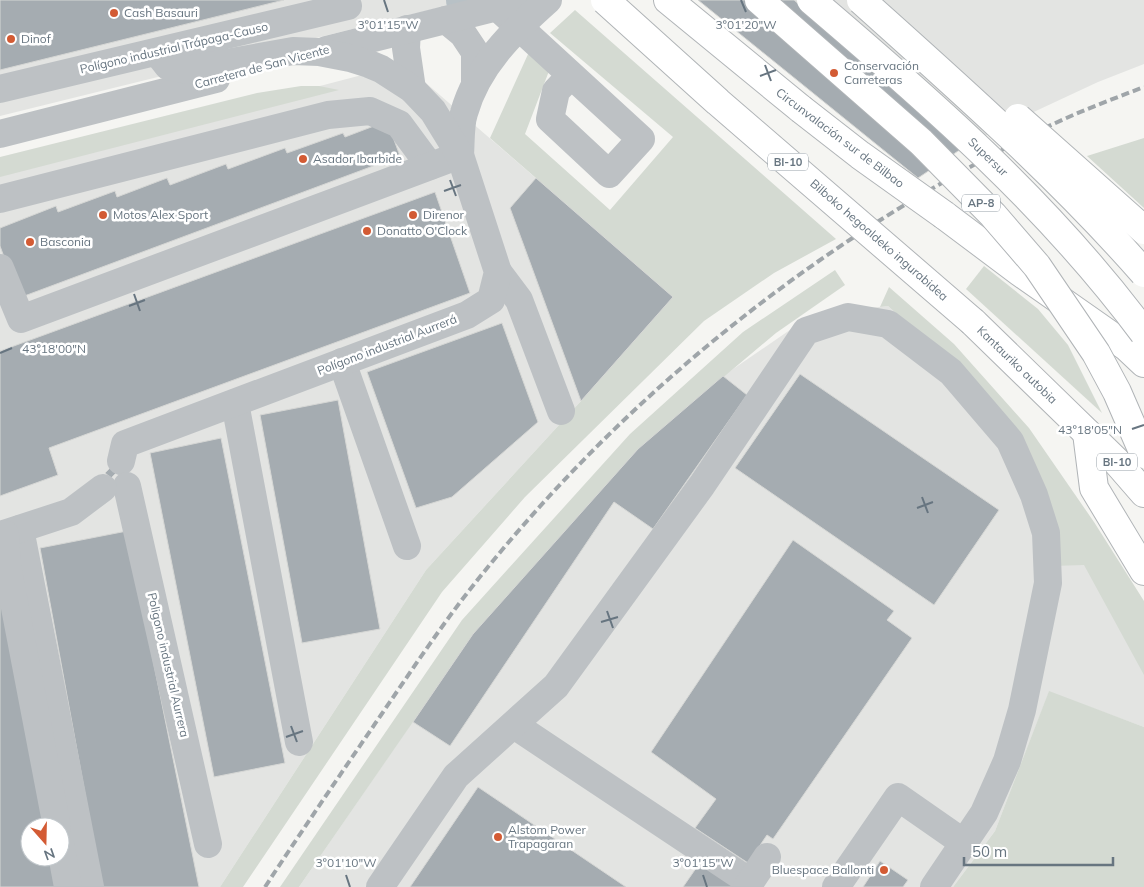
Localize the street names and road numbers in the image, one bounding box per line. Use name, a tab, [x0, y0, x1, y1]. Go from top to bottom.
street label: Polígono industrial Trápaga-Causo	[78, 19, 270, 76]
street label: Carretera de San Vicente	[193, 41, 331, 92]
street label: Circunvalación sur de Bilbao	[773, 84, 908, 191]
street label: Supersur	[965, 134, 1012, 180]
road number: BI-10	[768, 154, 808, 170]
street label: Bilboko hegoaldeko ingurabidea	[807, 176, 951, 304]
road number: AP-8	[962, 194, 1000, 212]
street label: Polígono industrial Aurrerá	[315, 311, 459, 378]
street label: Kantauriko autobia	[974, 323, 1061, 407]
road number: BI-10	[1097, 454, 1137, 471]
street label: Poligono industrial Aurrera	[145, 591, 192, 739]

